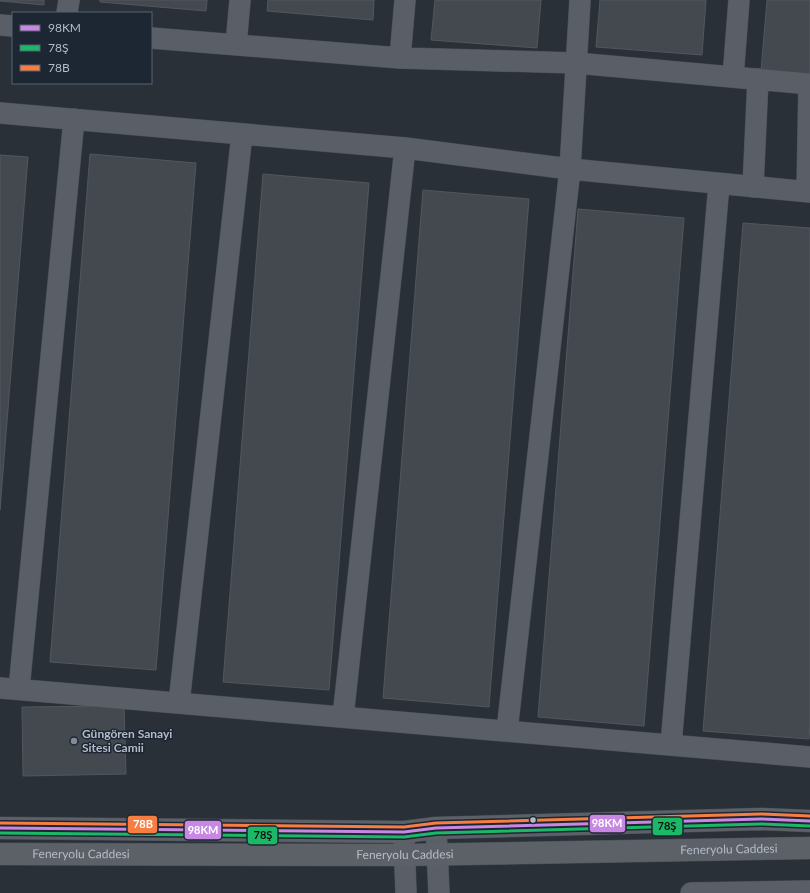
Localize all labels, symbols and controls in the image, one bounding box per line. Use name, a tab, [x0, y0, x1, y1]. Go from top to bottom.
legend	[12, 12, 152, 84]
text: 98KM	[48, 20, 81, 35]
text: 78Ş	[48, 40, 68, 55]
text: 78B	[48, 60, 70, 75]
place label: Güngören Sanayi Sitesi Camii	[82, 726, 172, 755]
marker: Güngören Sanayi Sitesi Camii	[69, 736, 79, 746]
line badge: 98KM	[589, 814, 626, 833]
line badge: 78B	[127, 815, 158, 834]
unlabelled marker	[528, 815, 538, 825]
text: 98KM	[592, 816, 622, 829]
text: 78B	[133, 817, 153, 830]
line badge: 78Ş	[652, 817, 683, 836]
text: 78Ş	[658, 819, 676, 832]
line badge: 98KM	[184, 820, 222, 840]
text: 98KM	[188, 823, 218, 836]
line badge: 78Ş	[247, 826, 278, 845]
text: 78Ş	[254, 828, 272, 841]
street label: Feneryolu Caddesi	[680, 841, 778, 857]
street label: Feneryolu Caddesi	[32, 846, 130, 861]
street label: Feneryolu Caddesi	[356, 846, 454, 862]

